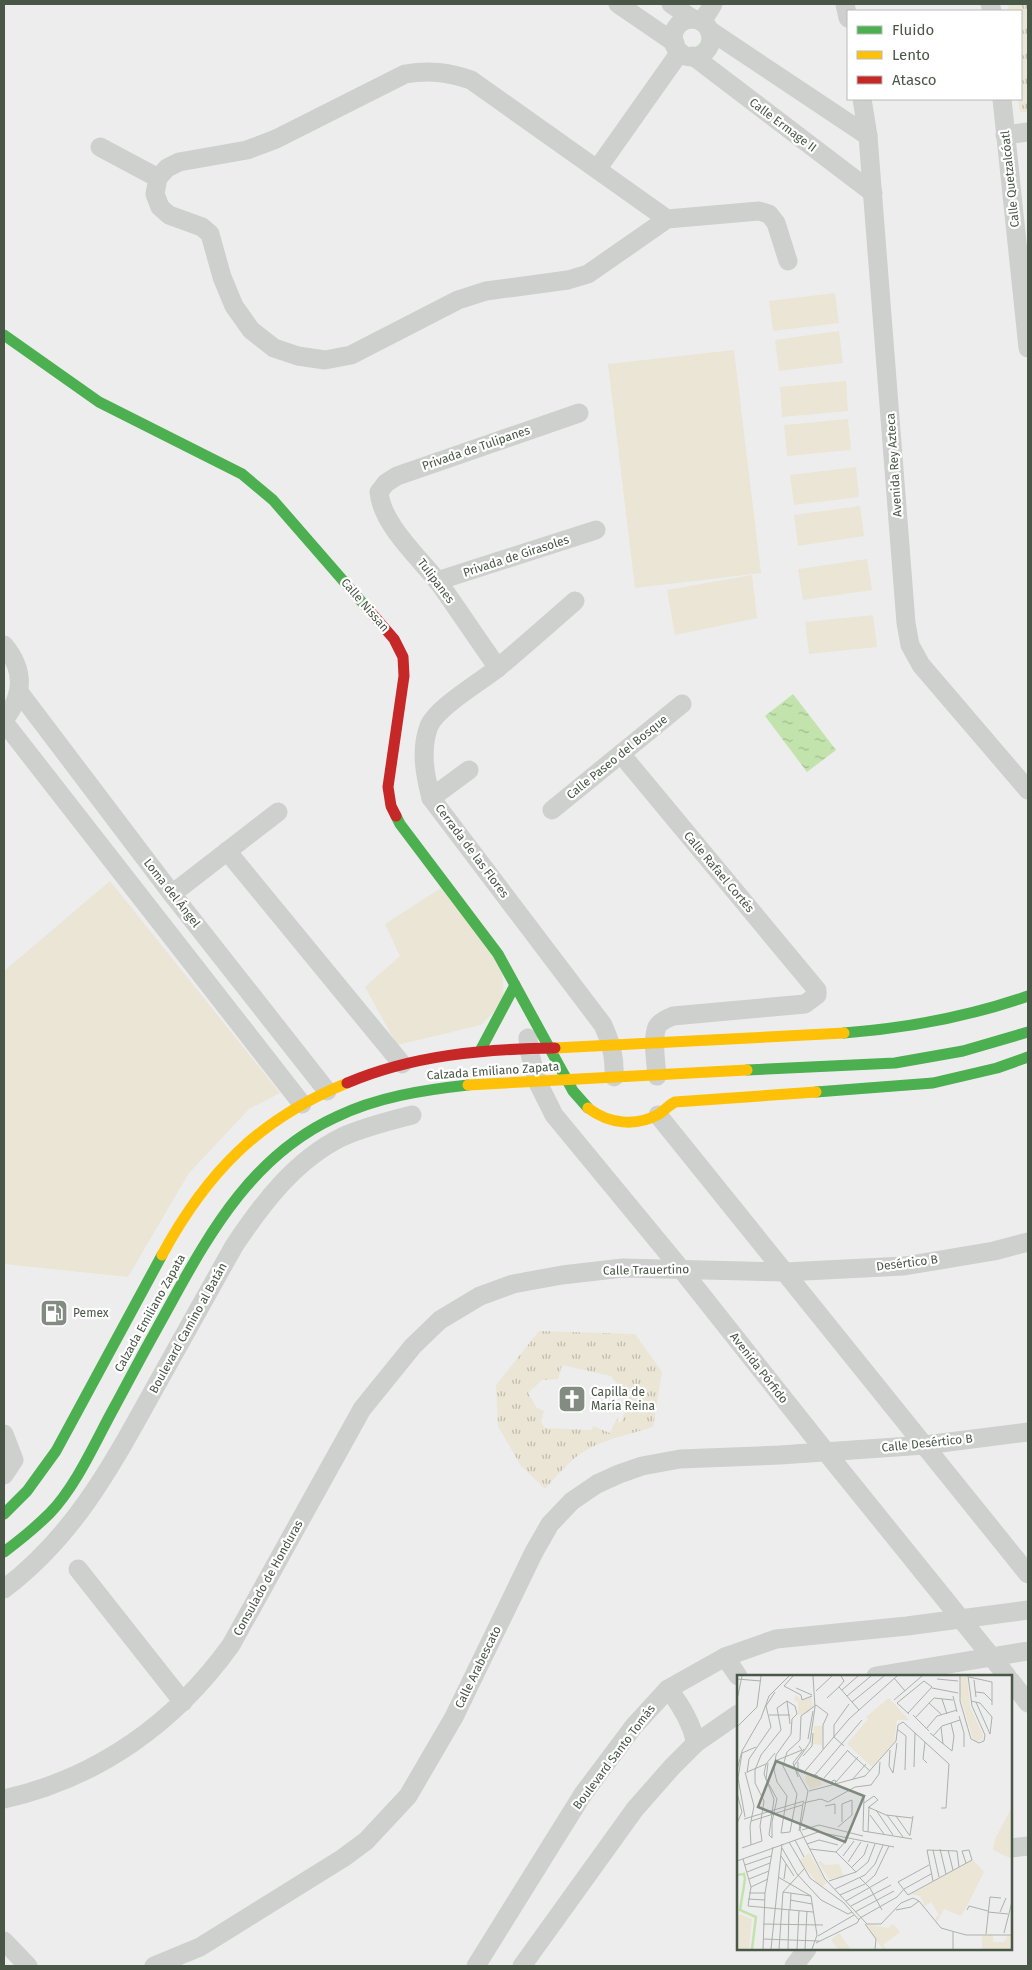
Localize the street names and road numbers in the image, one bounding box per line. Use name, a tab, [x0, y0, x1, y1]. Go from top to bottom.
street label: Calle Ermage II	[747, 95, 819, 155]
street label: Calle Quetzalcóatl	[998, 129, 1022, 228]
street label: Avenida Rey Azteca	[883, 413, 905, 517]
street label: Privada de Tulipanes	[420, 423, 532, 473]
street label: Privada de Girasoles	[461, 532, 571, 580]
street label: Tulipanes	[415, 556, 458, 606]
street label: Calle Nissan	[338, 576, 392, 634]
street label: Calle Paseo del Bosque	[564, 712, 670, 802]
street label: Cerrada de las Flores	[432, 801, 512, 901]
street label: Calle Rafael Cortés	[681, 829, 757, 916]
street label: Loma del Ángel	[141, 855, 204, 930]
street label: Calzada Emiliano Zapata	[426, 1059, 560, 1083]
street label: Calzada Emiliano Zapata	[112, 1252, 188, 1374]
street label: Desértico B	[876, 1252, 938, 1274]
street label: Boulevard Camino al Batán	[146, 1260, 230, 1396]
street label: Calle Trauertino	[603, 1262, 689, 1278]
street label: Avenida Pórfido	[727, 1330, 791, 1406]
street label: Calle Desértico B	[881, 1431, 973, 1455]
street label: Consulado de Honduras	[230, 1517, 306, 1638]
street label: Calle Arabescato	[452, 1624, 504, 1710]
street label: Boulevard Santo Tomás	[570, 1702, 658, 1812]

